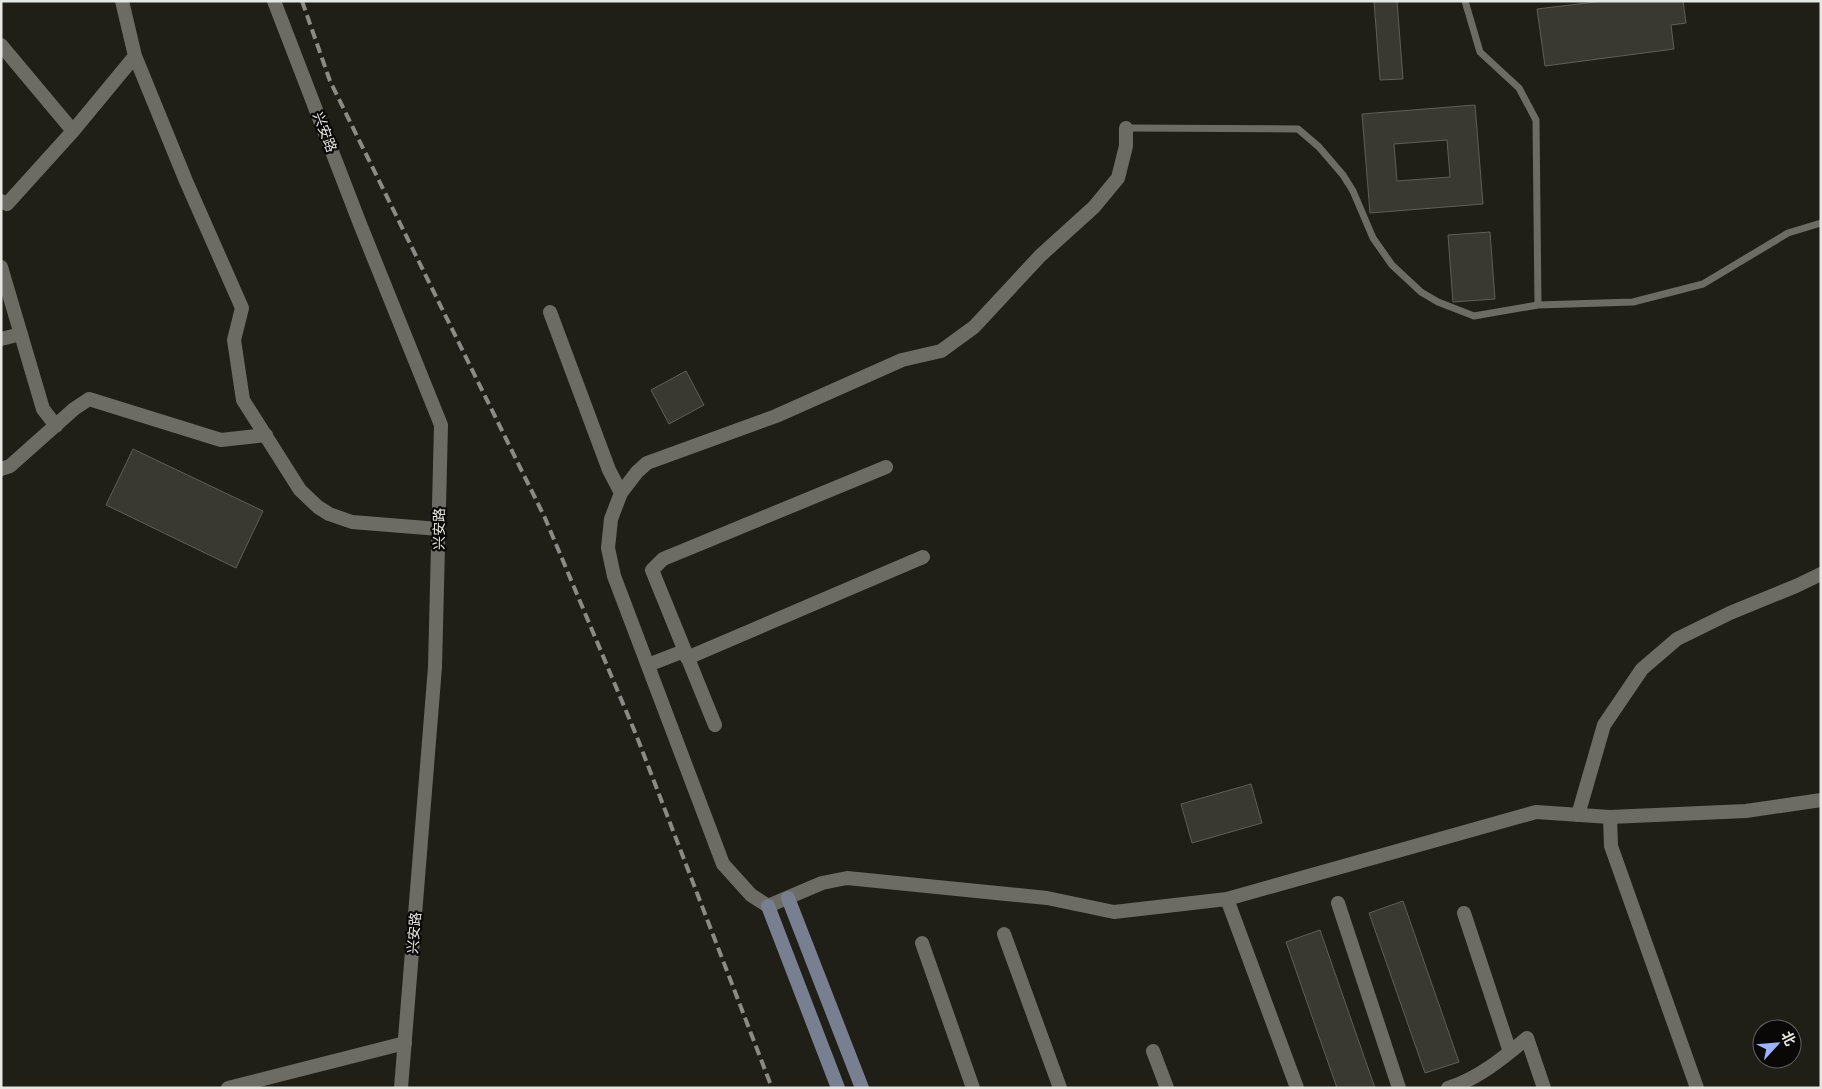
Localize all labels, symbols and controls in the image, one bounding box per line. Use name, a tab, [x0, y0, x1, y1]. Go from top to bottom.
street label: 兴安路	[310, 109, 341, 154]
street label: 兴安路	[430, 508, 447, 550]
street label: 兴安路	[403, 911, 424, 955]
north arrow	[1752, 1019, 1802, 1069]
text: 北	[1778, 1028, 1800, 1048]

